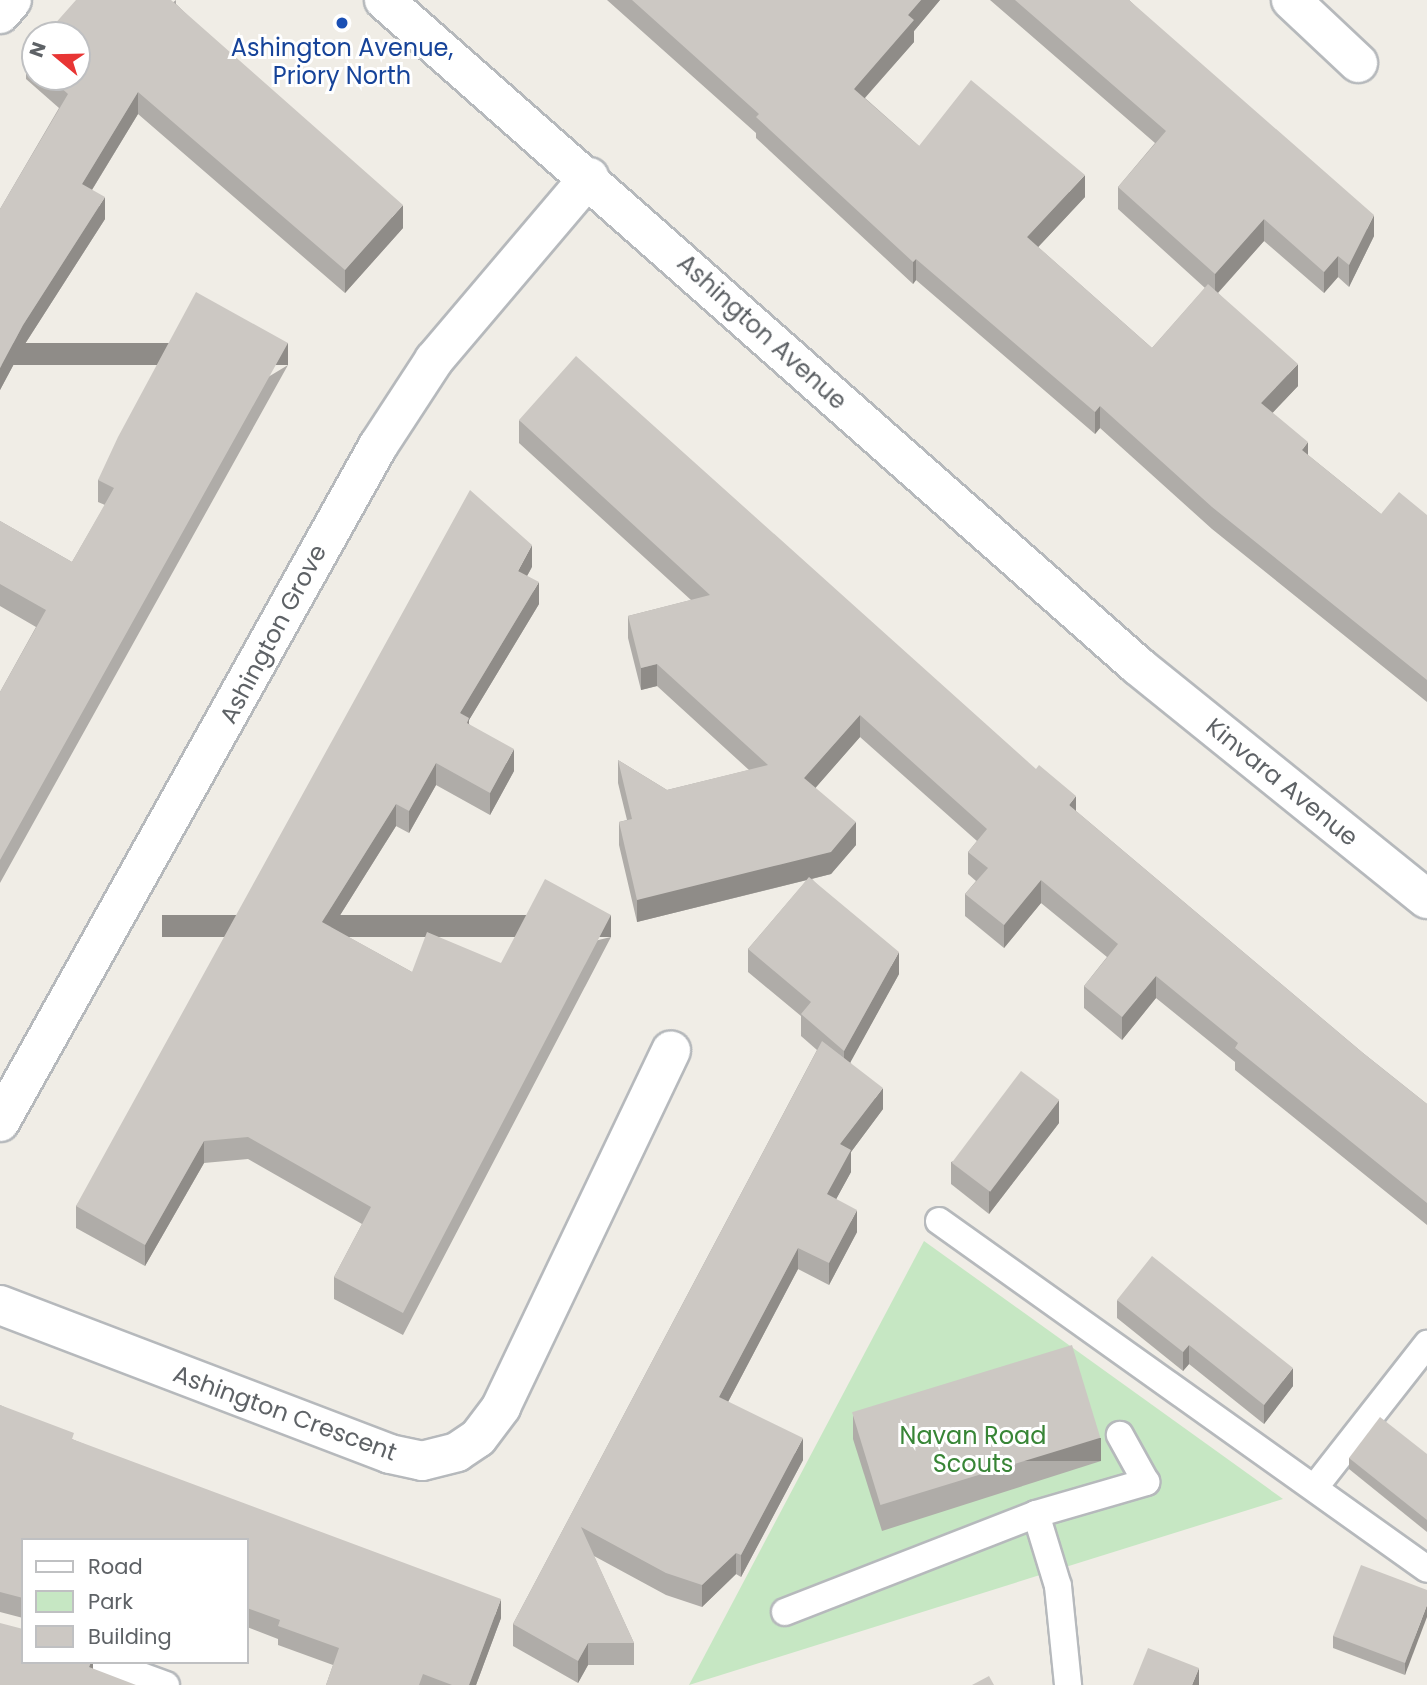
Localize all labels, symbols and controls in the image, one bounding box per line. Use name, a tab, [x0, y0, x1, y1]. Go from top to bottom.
marker: Ashington Avenue, Priory North	[334, 15, 350, 31]
north arrow	[21, 21, 91, 91]
place label: Ashington Avenue, Priory North	[231, 34, 453, 90]
text: N	[22, 39, 53, 61]
street label: Ashington Avenue	[672, 249, 852, 415]
street label: Ashington Grove	[214, 539, 332, 729]
street label: Kinvara Avenue	[1200, 712, 1364, 852]
street label: Ashington Crescent	[169, 1359, 401, 1467]
park label: Navan Road Scouts	[900, 1422, 1046, 1478]
legend	[21, 1538, 248, 1664]
text: Road	[88, 1552, 143, 1581]
text: Park	[88, 1587, 133, 1616]
text: Building	[88, 1622, 172, 1651]

